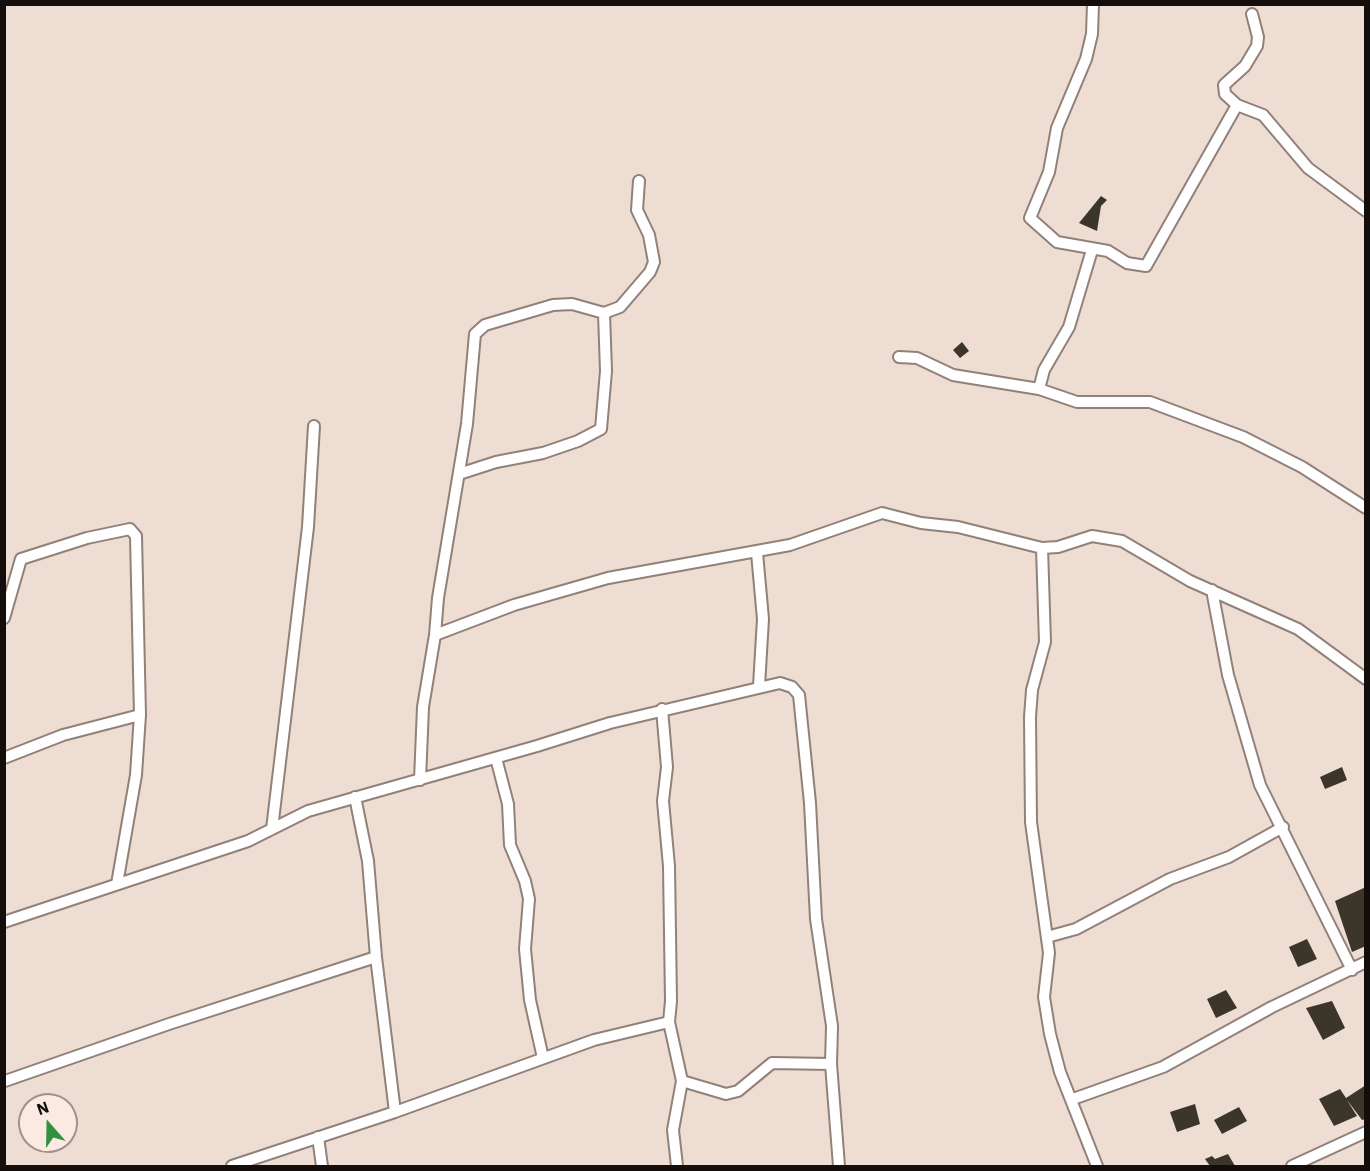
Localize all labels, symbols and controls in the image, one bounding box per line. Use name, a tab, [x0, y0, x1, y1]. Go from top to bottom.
north arrow	[18, 1093, 78, 1153]
text: N	[34, 1097, 51, 1119]

